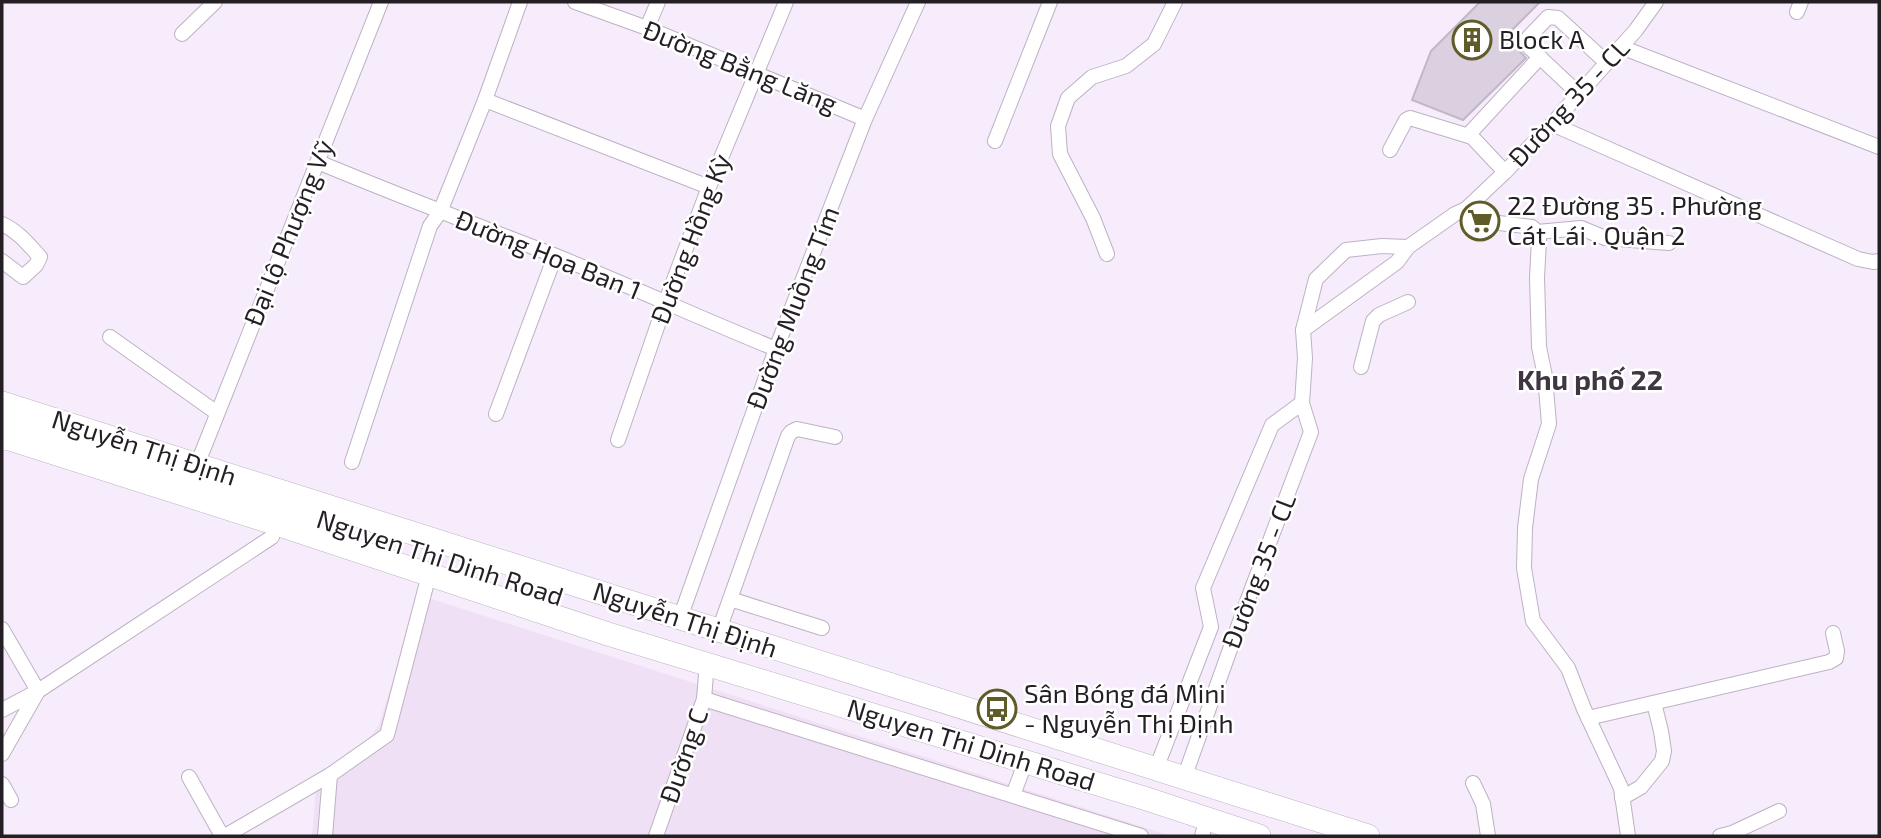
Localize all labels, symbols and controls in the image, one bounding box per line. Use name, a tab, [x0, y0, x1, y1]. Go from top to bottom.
street label: Đường Bằng Lăng	[639, 13, 842, 119]
building icon: Block A	[1451, 19, 1493, 61]
place label: Block A	[1499, 23, 1585, 54]
street label: Đường 35 - CL	[1501, 32, 1635, 172]
street label: Đại lộ Phượng Vỹ	[236, 135, 339, 330]
street label: Đường Hồng Kỳ	[643, 149, 736, 328]
place label: 22 Đường 35 . Phường Cát Lái . Quận 2	[1507, 189, 1762, 250]
supermarket icon: 22 Đường 35 . Phường Cát Lái . Quận 2	[1459, 200, 1501, 242]
street label: Đường Hoa Ban 1	[451, 202, 646, 305]
street label: Đường Muồng Tím	[739, 202, 845, 413]
district label: Khu phố 22	[1517, 362, 1663, 396]
street label: Nguyễn Thị Định	[48, 402, 241, 491]
street label: Đường 35 - CL	[1214, 489, 1301, 652]
street label: Nguyen Thi Dinh Road	[313, 502, 568, 611]
street label: Nguyễn Thị Định	[589, 574, 782, 663]
place label: Sân Bóng đá Mini - Nguyễn Thị Định	[1024, 677, 1234, 738]
bus stop icon: Sân Bóng đá Mini - Nguyễn Thị Định	[976, 688, 1018, 730]
street label: Nguyen Thi Dinh Road	[844, 691, 1099, 796]
street label: Đường C	[652, 704, 713, 807]

